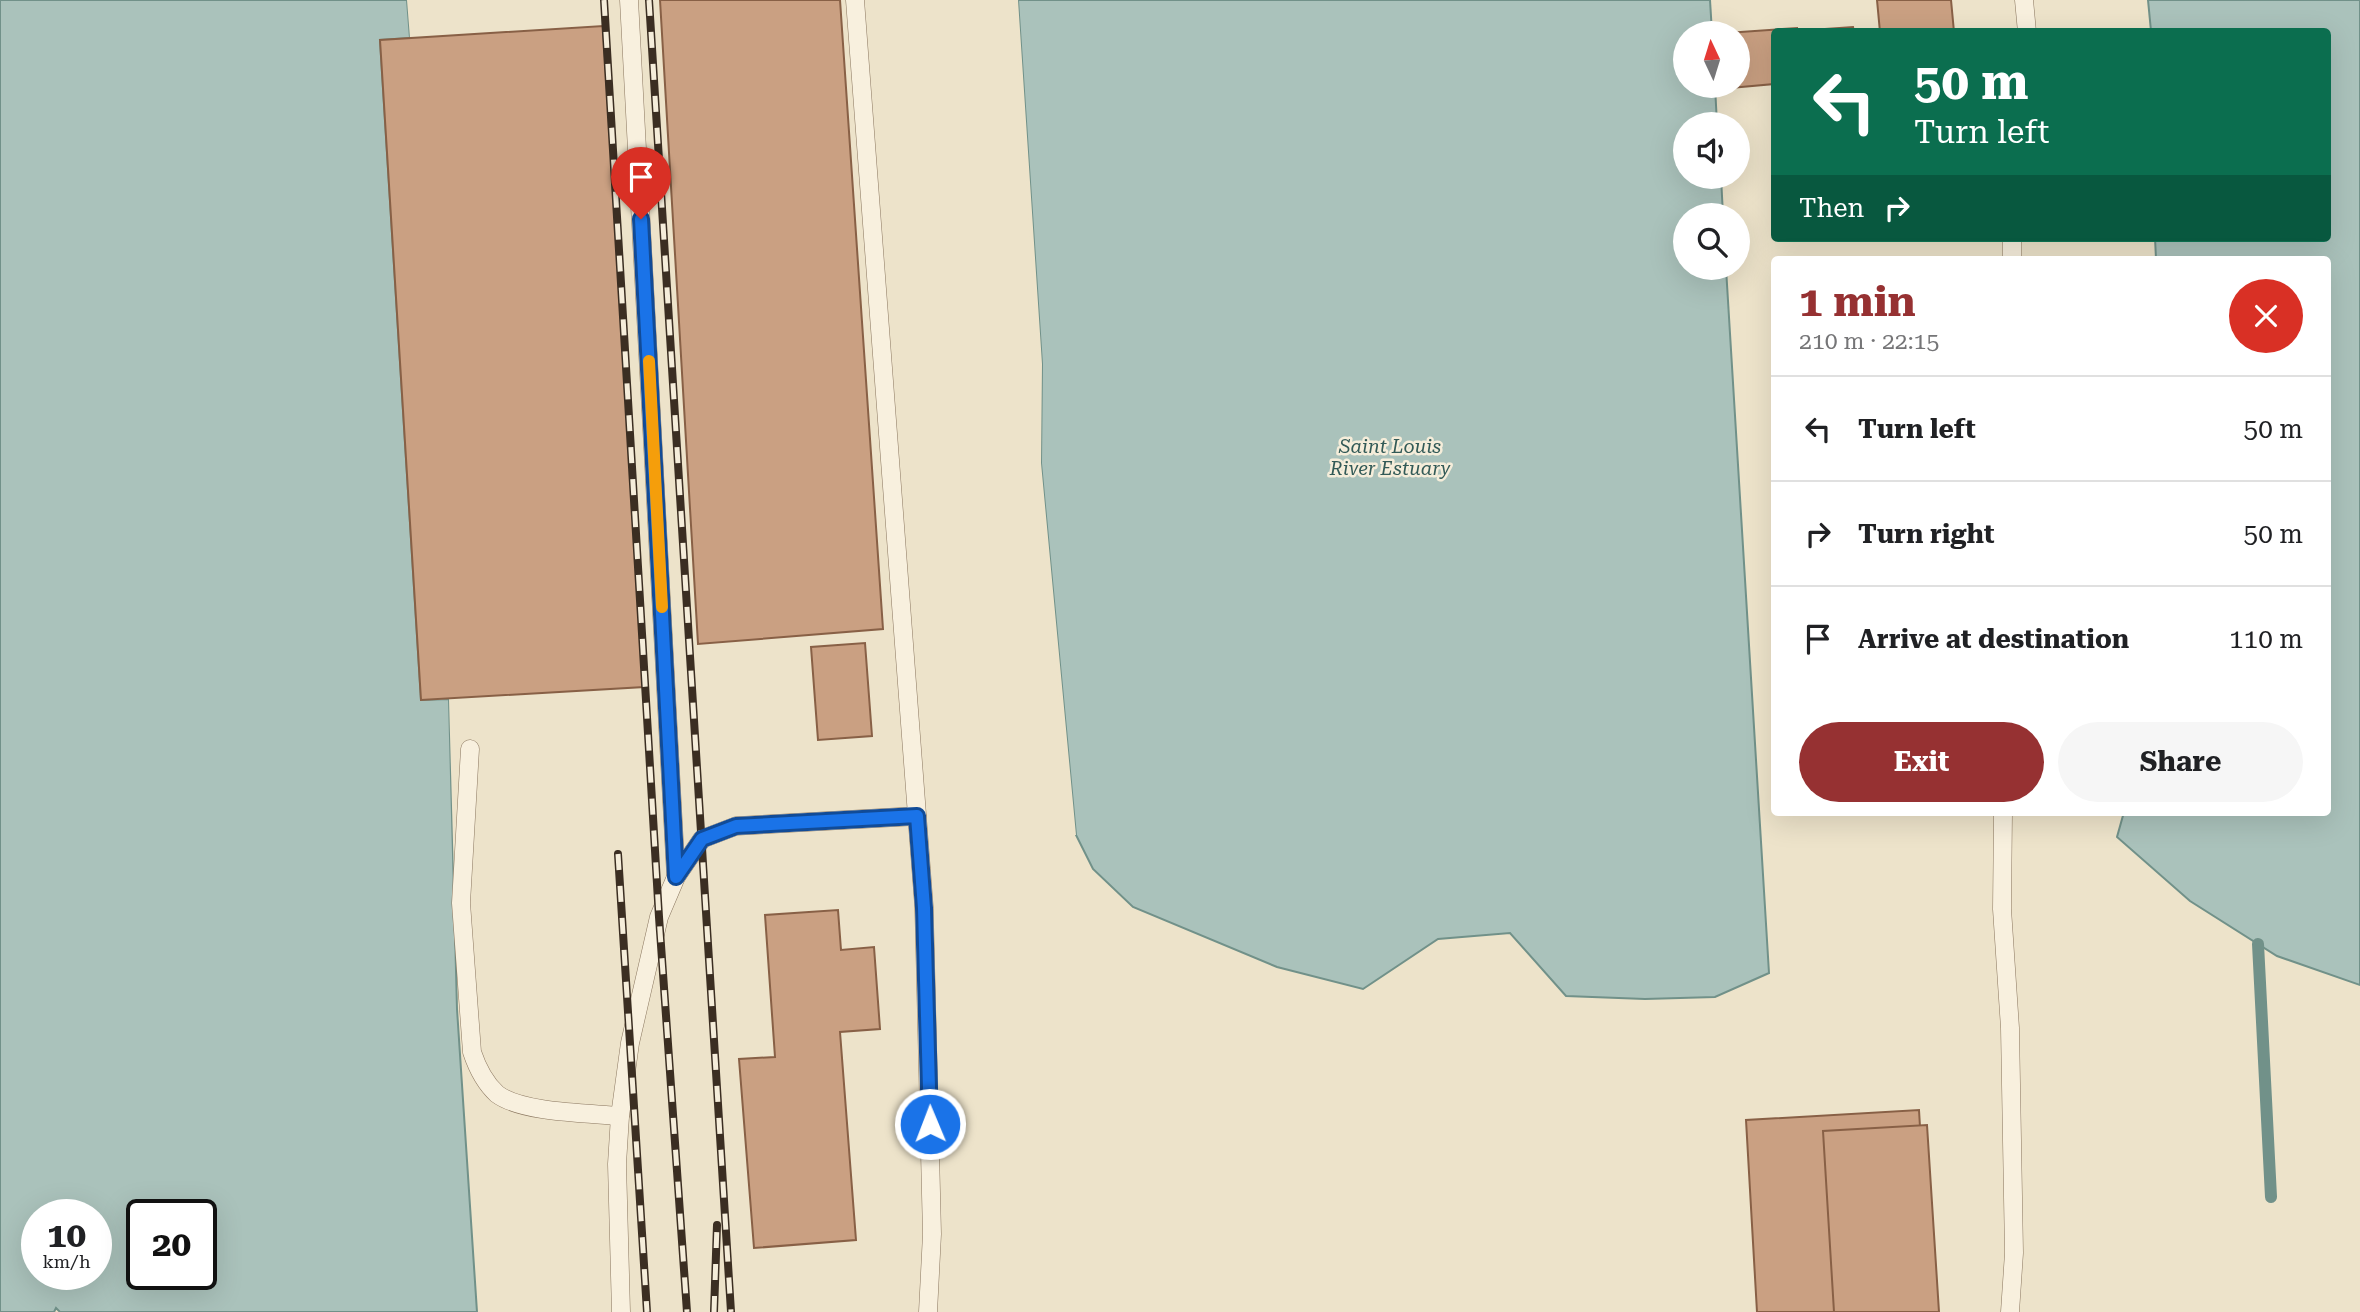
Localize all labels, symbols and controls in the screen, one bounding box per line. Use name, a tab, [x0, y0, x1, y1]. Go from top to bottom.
north arrow	[1673, 21, 1750, 98]
map controls	[1673, 21, 1750, 280]
text: 50 m	[1914, 54, 2029, 111]
icon: left	[1799, 56, 1890, 147]
button: sound	[1673, 112, 1750, 189]
text: Turn left	[1914, 113, 2049, 151]
pin	[611, 147, 671, 219]
icon: arrive	[622, 158, 660, 196]
icon: right	[1878, 189, 1916, 227]
text: Then	[1799, 193, 1864, 223]
button: search	[1673, 203, 1750, 280]
text: 1 min	[1799, 277, 1916, 326]
button: close	[2229, 279, 2303, 353]
text: 210 m · 22:15	[1799, 328, 1939, 355]
icon: left	[1799, 410, 1837, 448]
text: Turn left	[1858, 414, 1976, 444]
text: 50 m	[2244, 414, 2303, 444]
water label: Saint Louis River Estuary	[1329, 435, 1451, 480]
icon: right	[1799, 515, 1837, 553]
text: Turn right	[1858, 519, 1994, 549]
text: 50 m	[2244, 519, 2303, 549]
icon: arrive	[1799, 620, 1837, 658]
text: Arrive at destination	[1858, 624, 2129, 654]
text: 110 m	[2229, 624, 2303, 654]
button: Exit	[1799, 722, 2044, 802]
button: Share	[2058, 722, 2303, 802]
position arrow	[893, 1087, 967, 1161]
speed limit sign: 20	[126, 1199, 217, 1290]
text: 10	[47, 1215, 86, 1256]
text: km/h	[42, 1251, 91, 1272]

